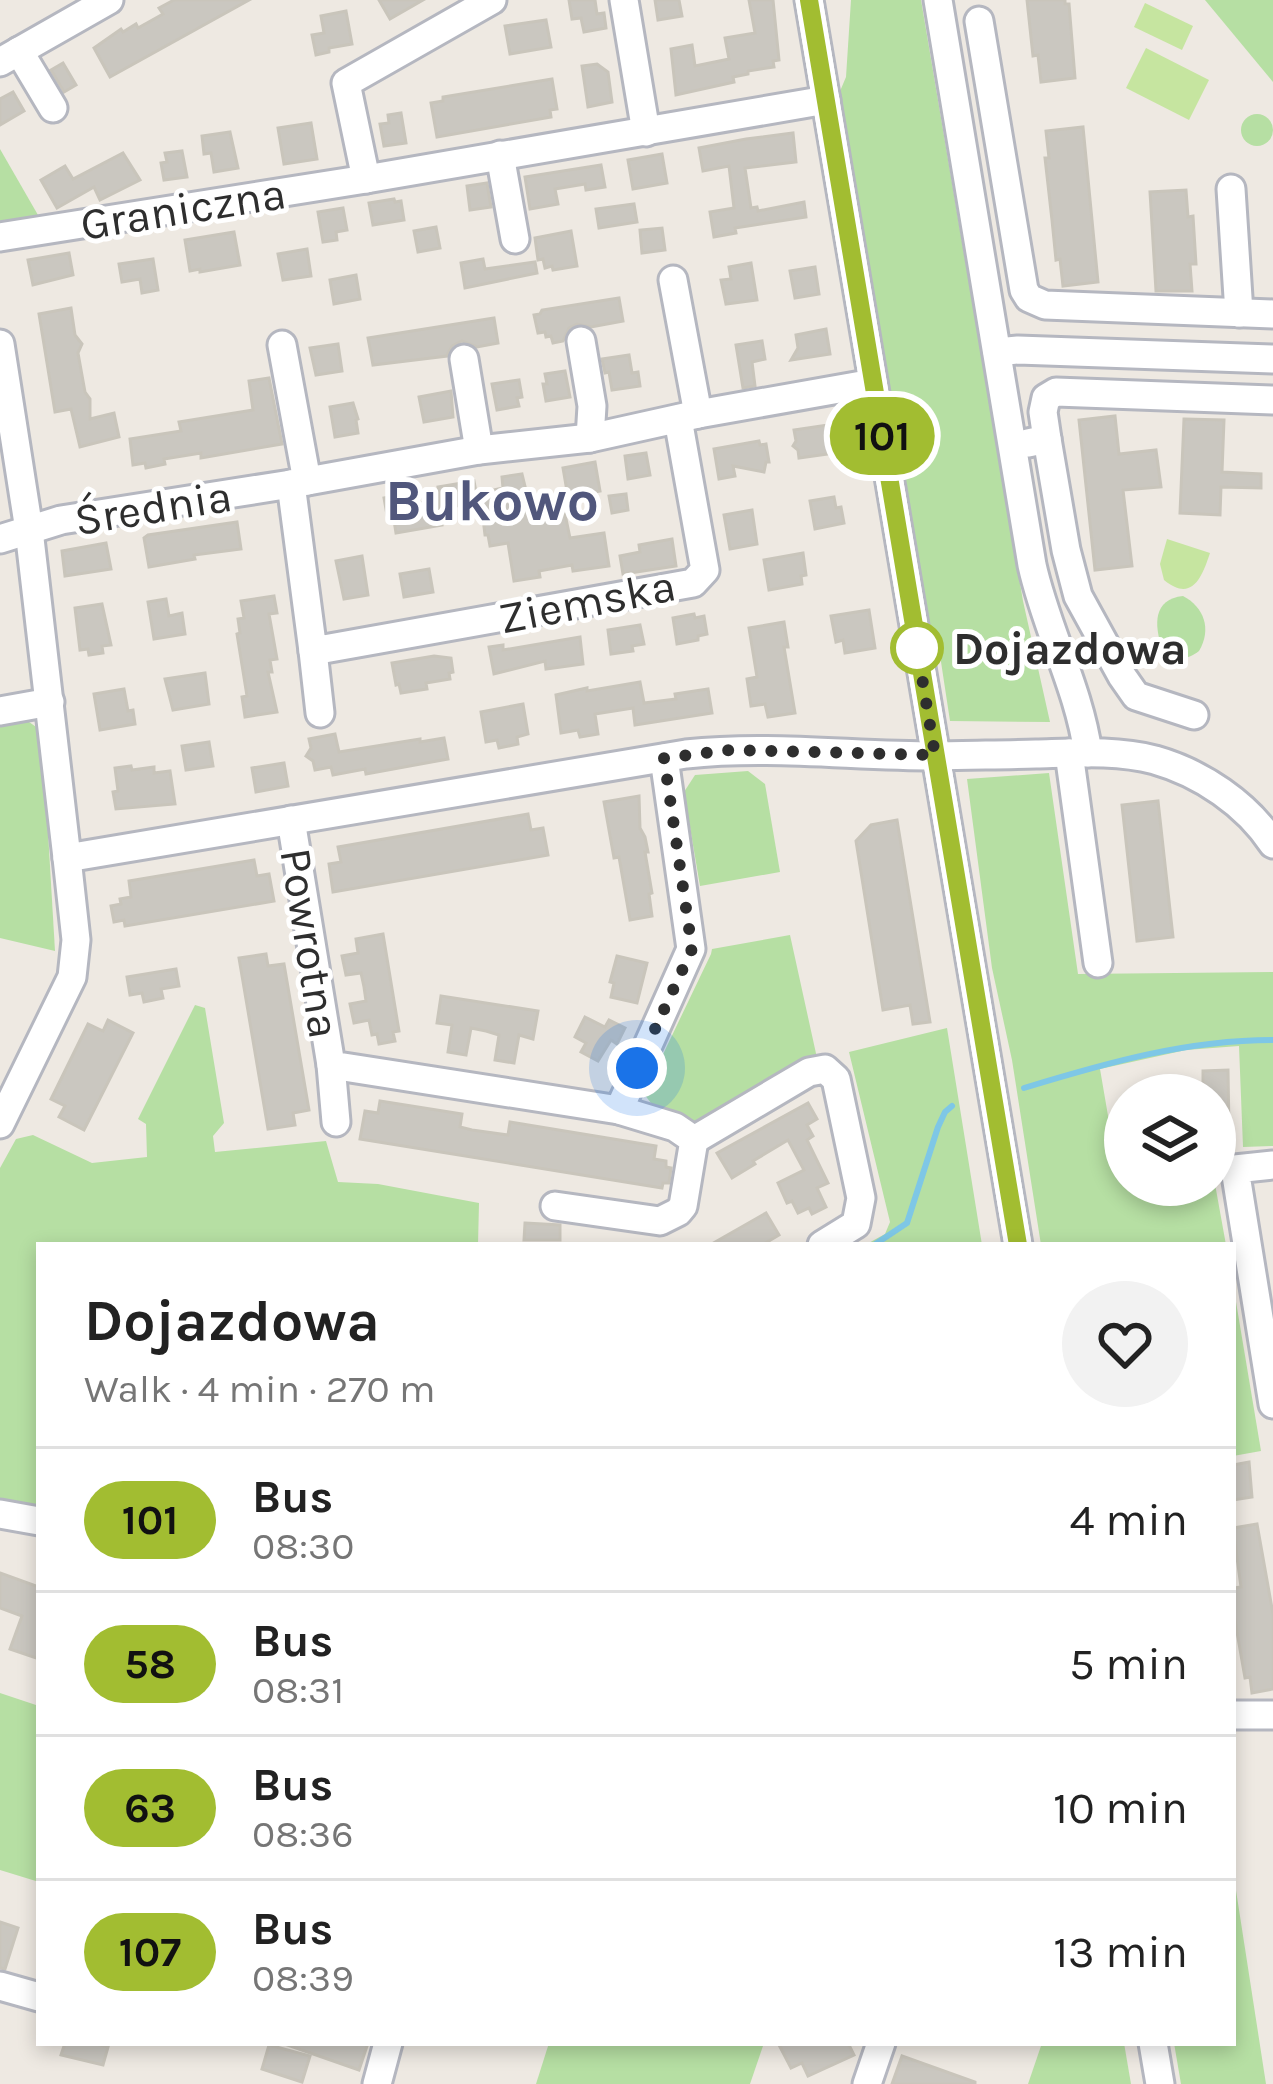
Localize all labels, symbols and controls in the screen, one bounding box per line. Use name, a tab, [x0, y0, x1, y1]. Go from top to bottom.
street label: Graniczna	[77, 167, 289, 251]
line badge: 101	[813, 397, 951, 475]
text: 101	[854, 411, 910, 461]
district label: Bukowo	[385, 468, 599, 534]
street label: Średnia	[71, 470, 236, 546]
street label: Ziemska	[494, 559, 680, 645]
marker: Dojazdowa	[892, 623, 942, 673]
place label: Dojazdowa	[953, 623, 1187, 676]
street label: Powrotna	[269, 844, 351, 1042]
your location	[607, 1038, 667, 1098]
map controls	[1104, 1074, 1236, 1206]
button: layers	[1104, 1074, 1236, 1206]
button: heart	[1062, 1281, 1188, 1407]
text: Dojazdowa	[84, 1288, 380, 1354]
text: Walk · 4 min · 270 m	[84, 1366, 435, 1412]
text: Bus	[252, 1471, 333, 1523]
text: 4 min	[1070, 1494, 1188, 1546]
text: 101	[122, 1495, 178, 1545]
text: 08:30	[252, 1523, 354, 1569]
text: Bus	[252, 1615, 333, 1667]
text: 5 min	[1069, 1638, 1188, 1690]
text: 58	[124, 1639, 176, 1689]
text: 08:31	[252, 1667, 344, 1713]
text: Bus	[252, 1759, 333, 1811]
text: 10 min	[1053, 1782, 1188, 1834]
text: 63	[124, 1783, 176, 1833]
text: 08:36	[252, 1811, 353, 1857]
text: Bus	[252, 1903, 333, 1955]
text: 13 min	[1053, 1926, 1188, 1978]
text: 107	[119, 1927, 181, 1977]
text: 08:39	[252, 1955, 354, 2001]

